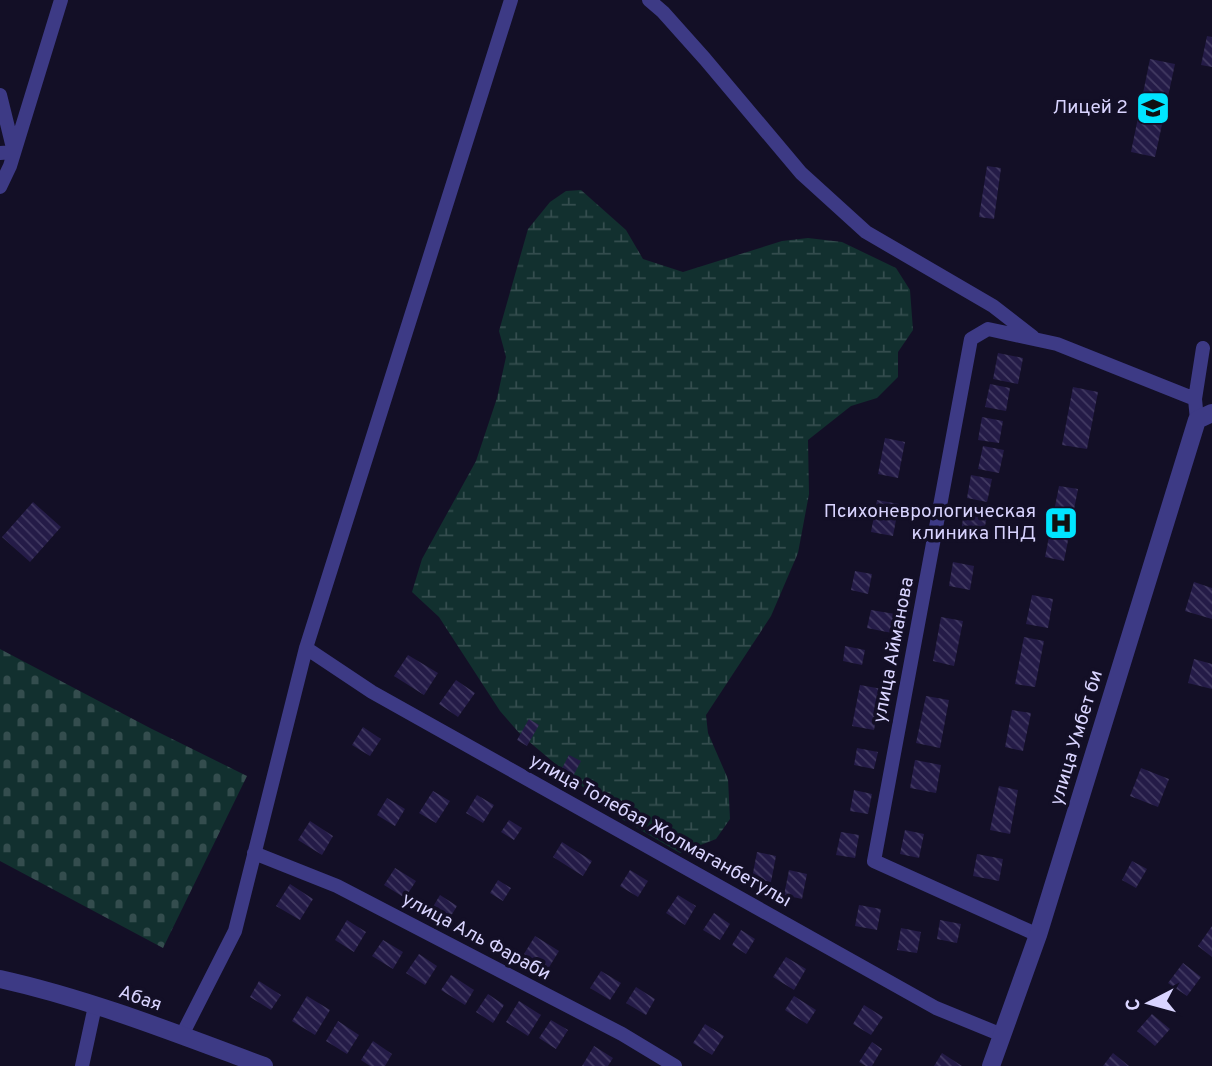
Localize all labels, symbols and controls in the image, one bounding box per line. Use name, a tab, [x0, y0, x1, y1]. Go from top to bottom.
school or university icon: Лицей 2	[1134, 89, 1172, 127]
place label: Лицей 2	[1053, 96, 1128, 120]
place label: Психоневрологическая клиника ПНД	[824, 500, 1036, 546]
hospital icon: Психоневрологическая клиника ПНД	[1042, 504, 1080, 542]
street label: улица Айманова	[868, 575, 920, 725]
street label: улица Умбет би	[1045, 667, 1109, 809]
street label: улица Толебая Жолмаганбетулы	[525, 749, 795, 913]
street label: улица Аль Фараби	[397, 888, 555, 986]
north arrow	[1114, 968, 1184, 1038]
street label: Абая	[115, 980, 165, 1018]
text: С	[1122, 997, 1147, 1012]

